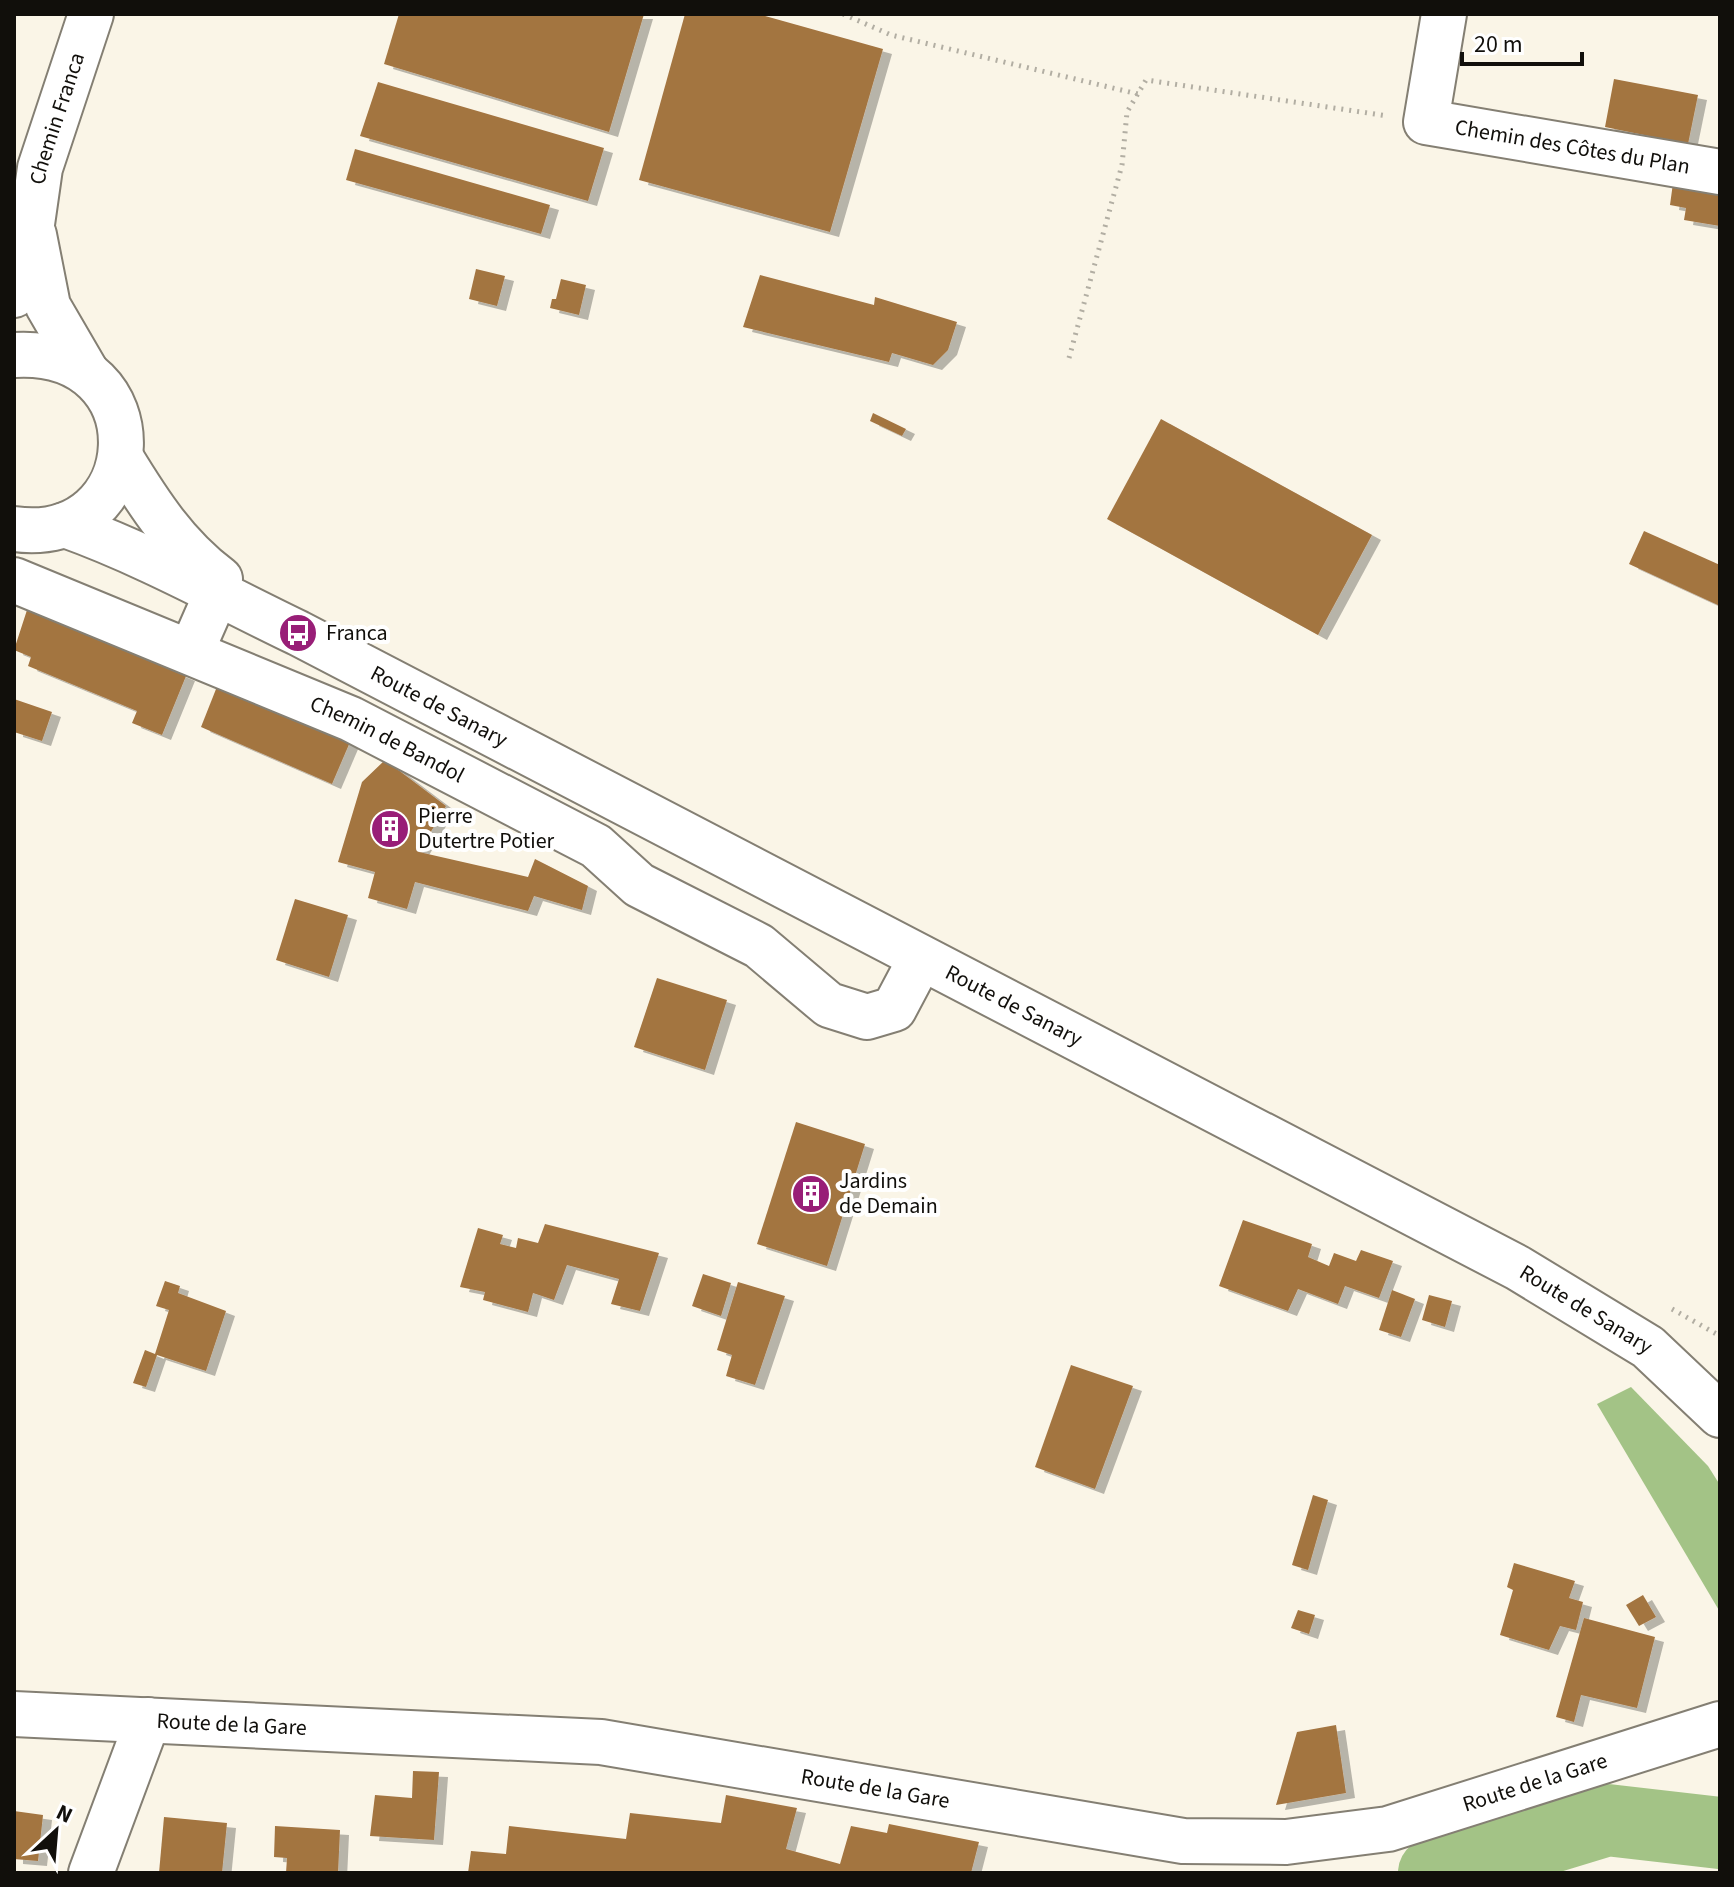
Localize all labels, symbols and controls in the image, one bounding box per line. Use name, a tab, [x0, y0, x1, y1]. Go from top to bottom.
scale bar	[1462, 16, 1582, 66]
text: 20 m	[1474, 27, 1523, 62]
street label: Chemin Franca	[22, 48, 93, 187]
street label: Chemin des Côtes du Plan	[1452, 111, 1692, 183]
bus stop icon: Franca	[277, 612, 319, 654]
place label: Franca	[326, 617, 388, 649]
street label: Route de Sanary	[365, 657, 514, 756]
street label: Chemin de Bandol	[305, 688, 470, 791]
place label: Pierre Dutertre Potier	[418, 800, 555, 857]
building icon: Pierre Dutertre Potier	[369, 808, 411, 850]
street label: Route de Sanary	[940, 957, 1089, 1055]
place label: Jardins de Demain	[839, 1165, 938, 1222]
building icon: Jardins de Demain	[790, 1173, 832, 1215]
street label: Route de Sanary	[1513, 1257, 1659, 1363]
street label: Route de la Gare	[156, 1705, 308, 1744]
street label: Route de la Gare	[1458, 1745, 1612, 1820]
street label: Route de la Gare	[799, 1760, 952, 1817]
north arrow	[16, 1791, 96, 1871]
text: N	[51, 1796, 78, 1832]

